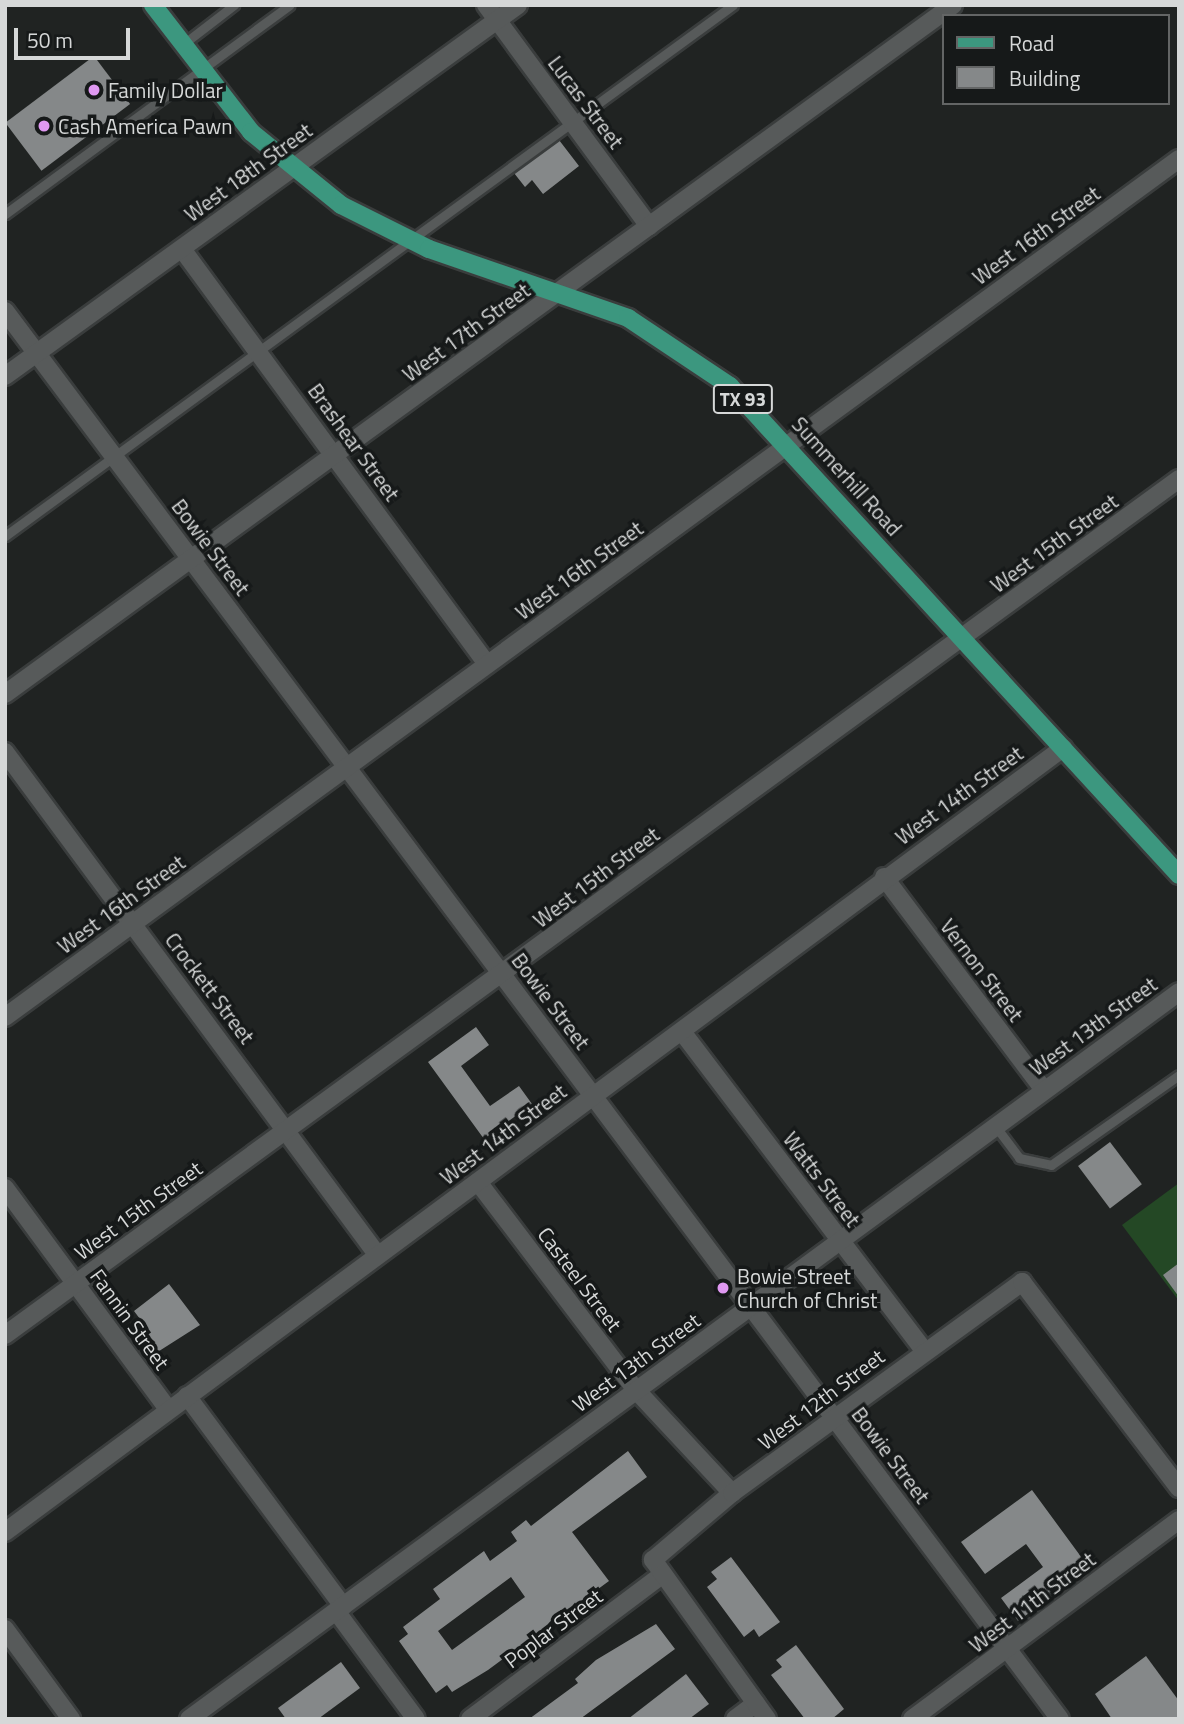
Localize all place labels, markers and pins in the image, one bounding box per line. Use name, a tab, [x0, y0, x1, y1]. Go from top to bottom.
place label: Family Dollar	[108, 77, 223, 103]
marker: Family Dollar	[86, 82, 102, 98]
place label: Cash America Pawn	[58, 113, 233, 139]
marker: Cash America Pawn	[36, 118, 52, 134]
place label: Bowie Street Church of Christ	[737, 1263, 877, 1313]
marker: Bowie Street Church of Christ	[715, 1280, 731, 1296]

